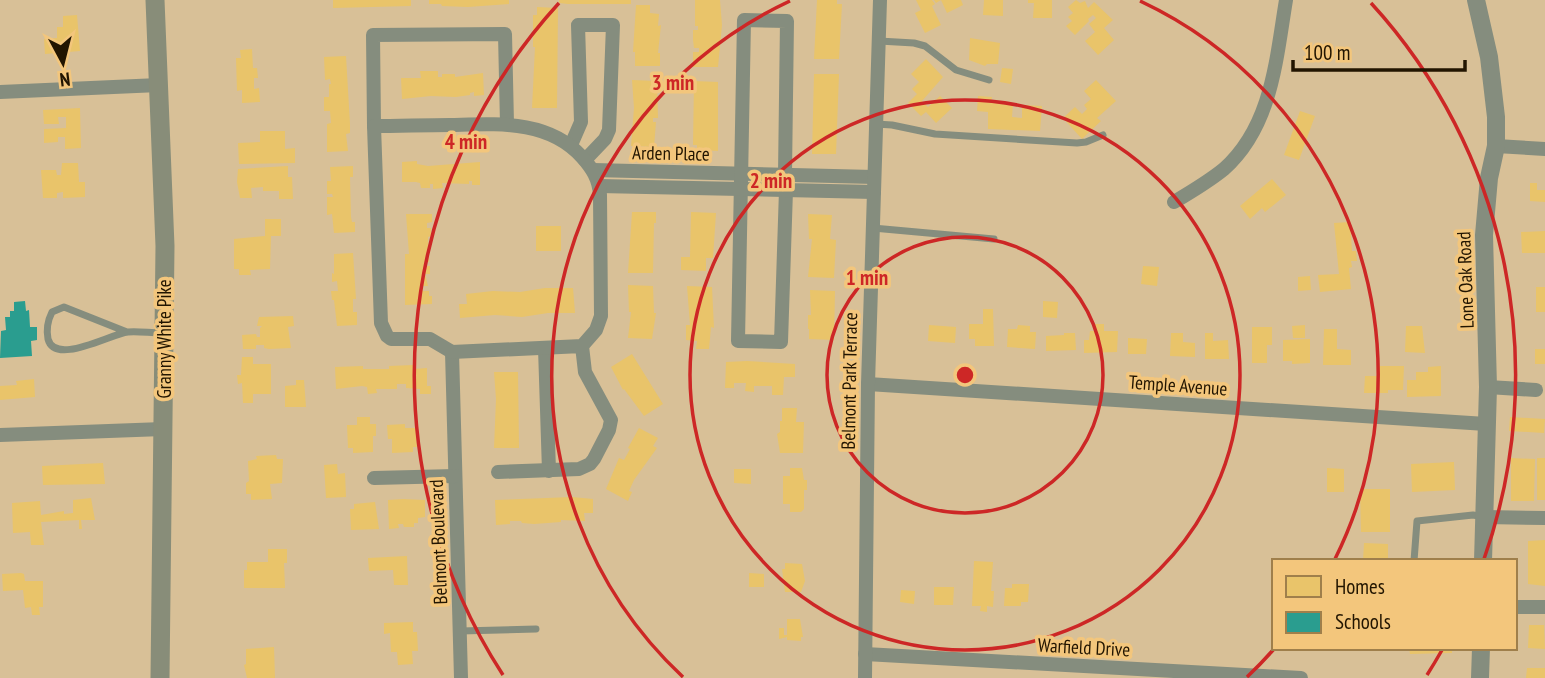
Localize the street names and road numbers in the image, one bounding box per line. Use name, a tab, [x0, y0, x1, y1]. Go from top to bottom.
street label: Arden Place	[632, 140, 710, 166]
street label: Lone Oak Road	[1451, 231, 1479, 329]
street label: Granny White Pike	[152, 279, 176, 399]
street label: Belmont Park Terrace	[836, 312, 862, 450]
street label: Temple Avenue	[1128, 370, 1228, 400]
street label: Belmont Boulevard	[424, 479, 452, 605]
street label: Warfield Drive	[1037, 633, 1131, 661]

